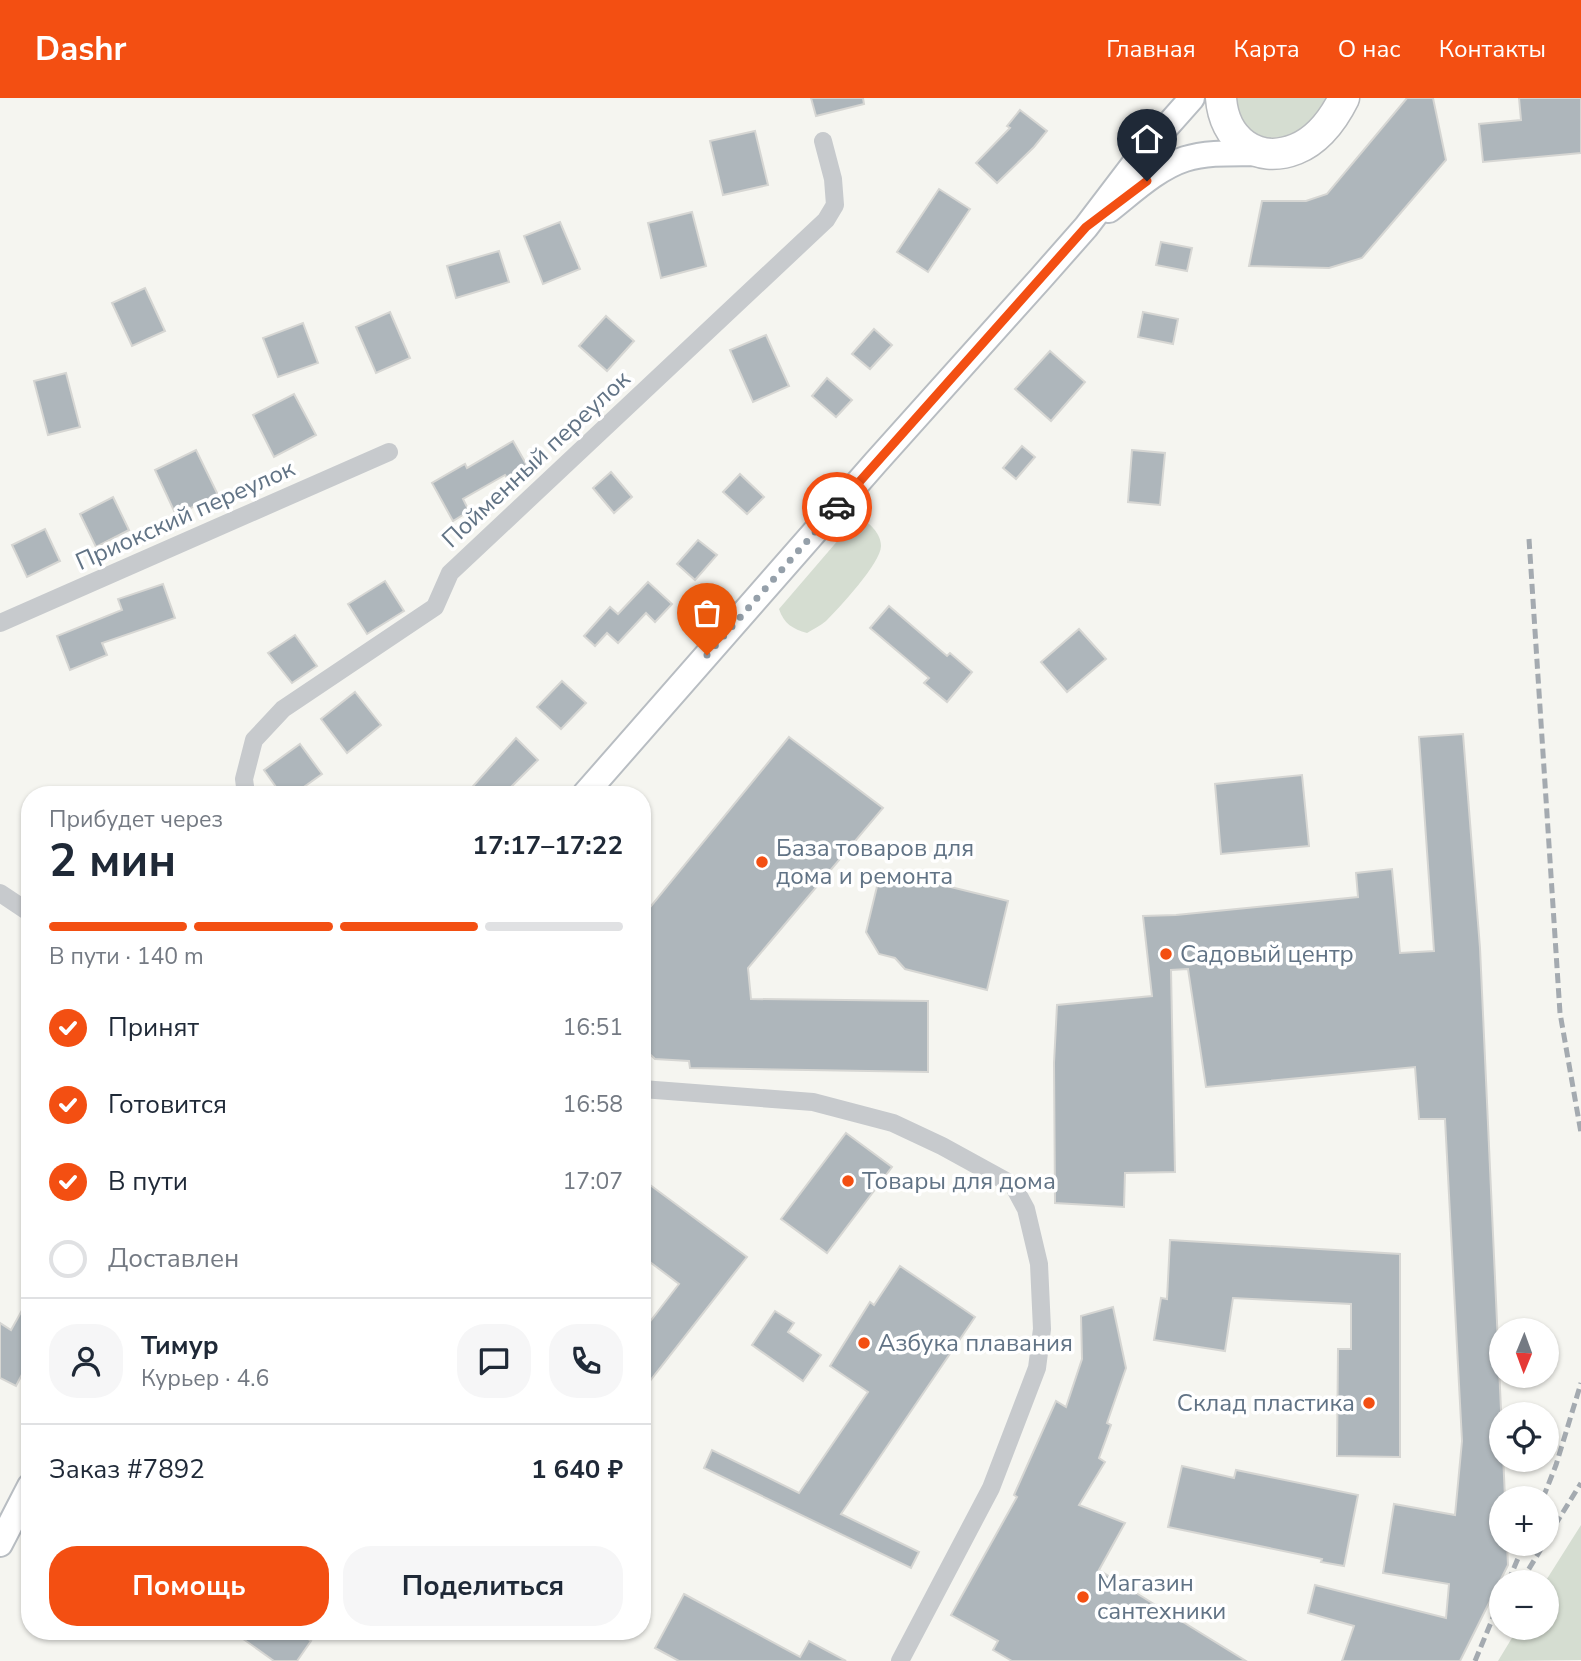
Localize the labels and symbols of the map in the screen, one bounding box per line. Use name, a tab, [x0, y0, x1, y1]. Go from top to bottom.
pin	[1117, 109, 1177, 181]
street label: Пойменный переулок	[435, 363, 637, 555]
street label: Приокский переулок	[70, 452, 300, 578]
courier	[802, 472, 872, 542]
pin	[677, 583, 737, 655]
place label: База товаров для дома и ремонта	[776, 832, 974, 892]
marker: База товаров для дома и ремонта	[754, 854, 770, 870]
place label: Садовый центр	[1180, 938, 1354, 970]
marker: Садовый центр	[1158, 946, 1174, 962]
place label: Товары для дома	[862, 1165, 1056, 1197]
marker: Товары для дома	[840, 1173, 856, 1189]
north arrow	[1489, 1318, 1559, 1388]
place label: Азбука плавания	[878, 1327, 1073, 1359]
marker: Азбука плавания	[856, 1335, 872, 1351]
place label: Склад пластика	[1177, 1387, 1355, 1419]
marker: Склад пластика	[1361, 1395, 1377, 1411]
place label: Магазин сантехники	[1097, 1567, 1226, 1627]
marker: Магазин сантехники	[1075, 1589, 1091, 1605]

